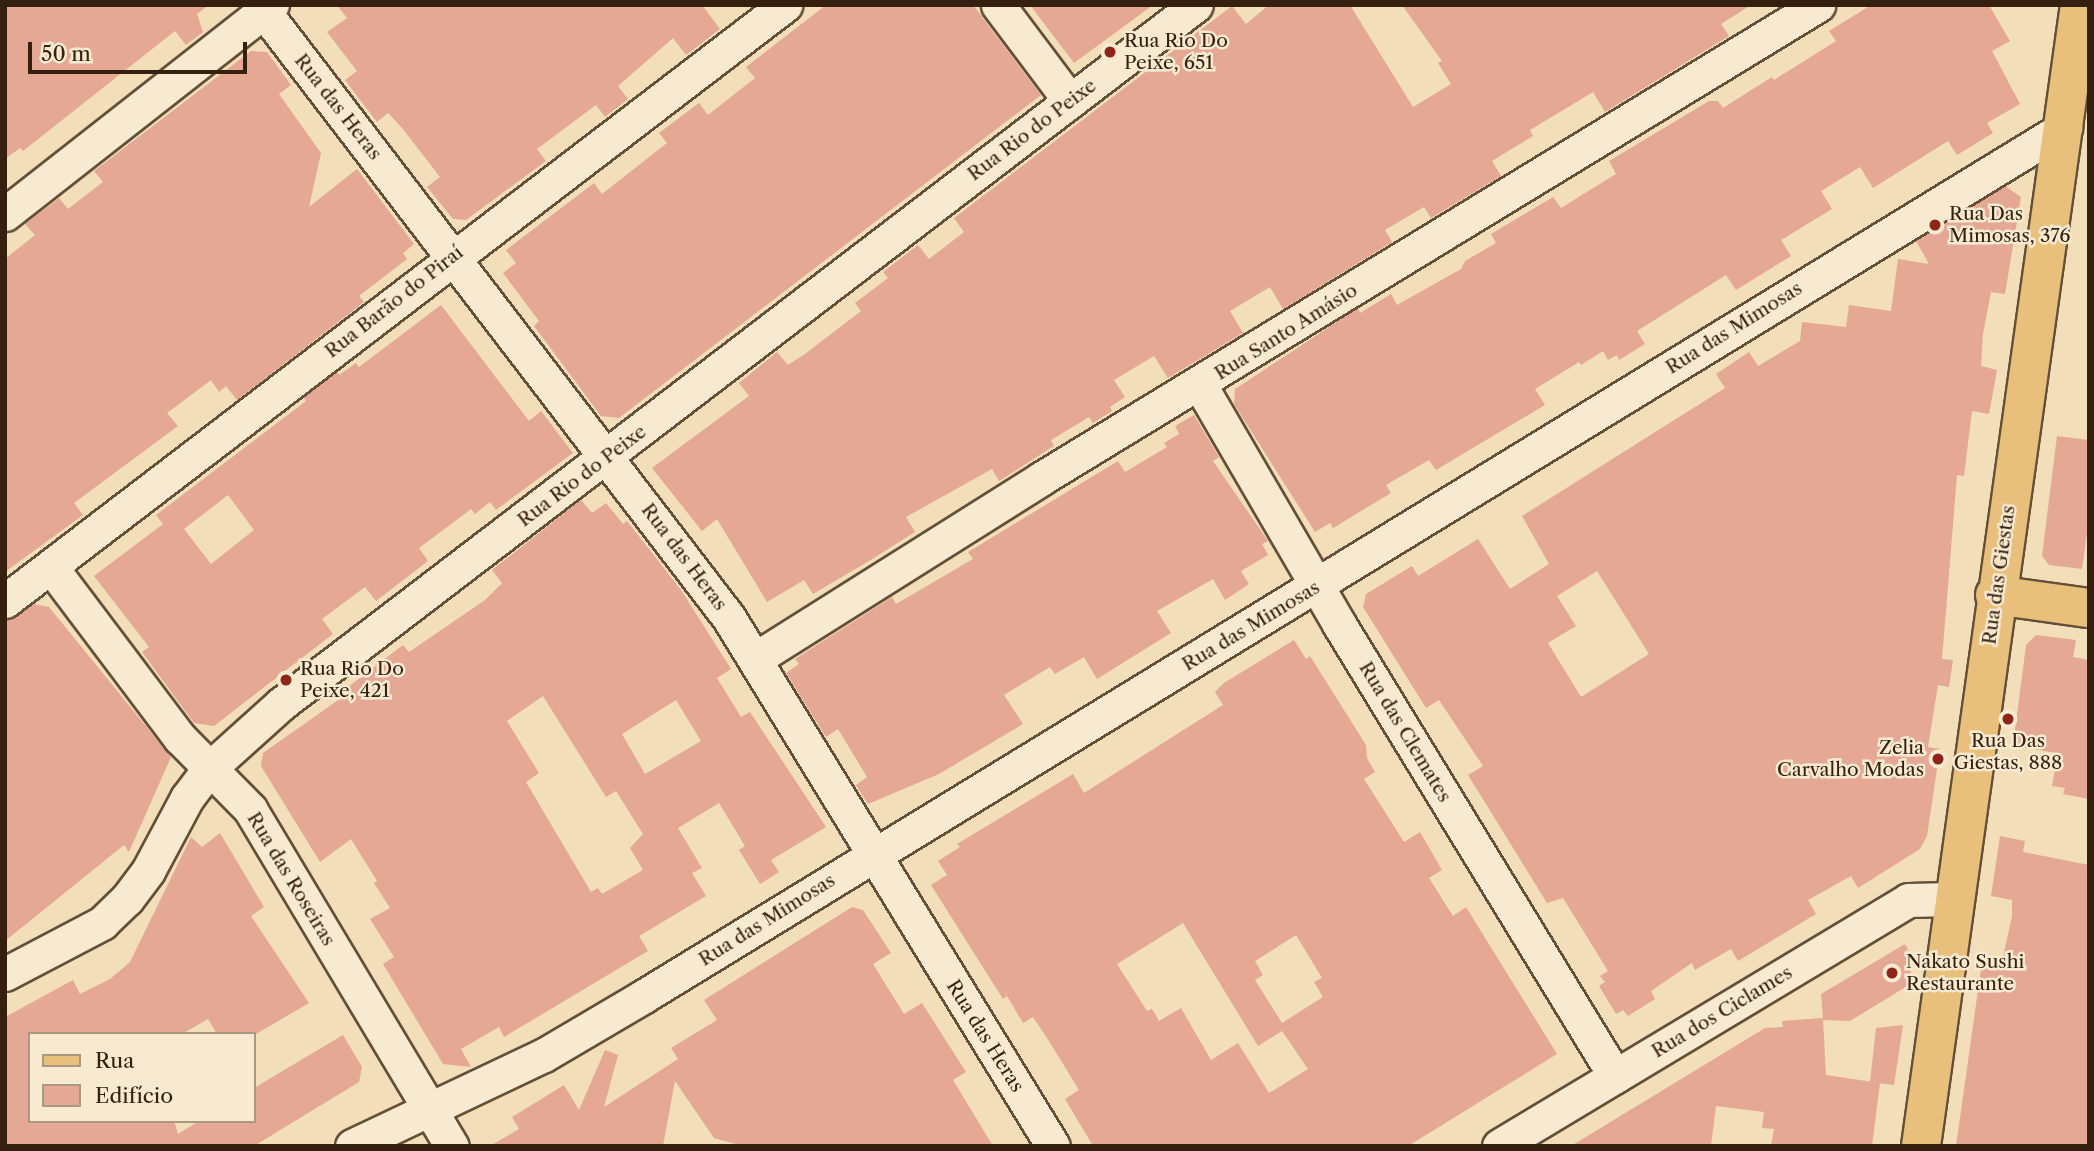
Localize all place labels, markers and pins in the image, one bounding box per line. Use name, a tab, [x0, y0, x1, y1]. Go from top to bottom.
place label: Rua Rio Do Peixe, 651	[1124, 30, 1228, 74]
marker: Rua Rio Do Peixe, 651	[1102, 44, 1118, 60]
place label: Rua Das Mimosas, 376	[1949, 203, 2070, 247]
marker: Rua Das Mimosas, 376	[1927, 217, 1943, 233]
place label: Rua Rio Do Peixe, 421	[300, 658, 404, 702]
marker: Rua Rio Do Peixe, 421	[278, 672, 294, 688]
marker: Rua Das Giestas, 888	[2000, 711, 2016, 727]
place label: Rua Das Giestas, 888	[1954, 730, 2062, 774]
place label: Zelia Carvalho Modas	[1777, 737, 1924, 781]
marker: Zelia Carvalho Modas	[1930, 751, 1946, 767]
place label: Nakato Sushi Restaurante	[1906, 951, 2024, 995]
marker: Nakato Sushi Restaurante	[1884, 965, 1900, 981]

